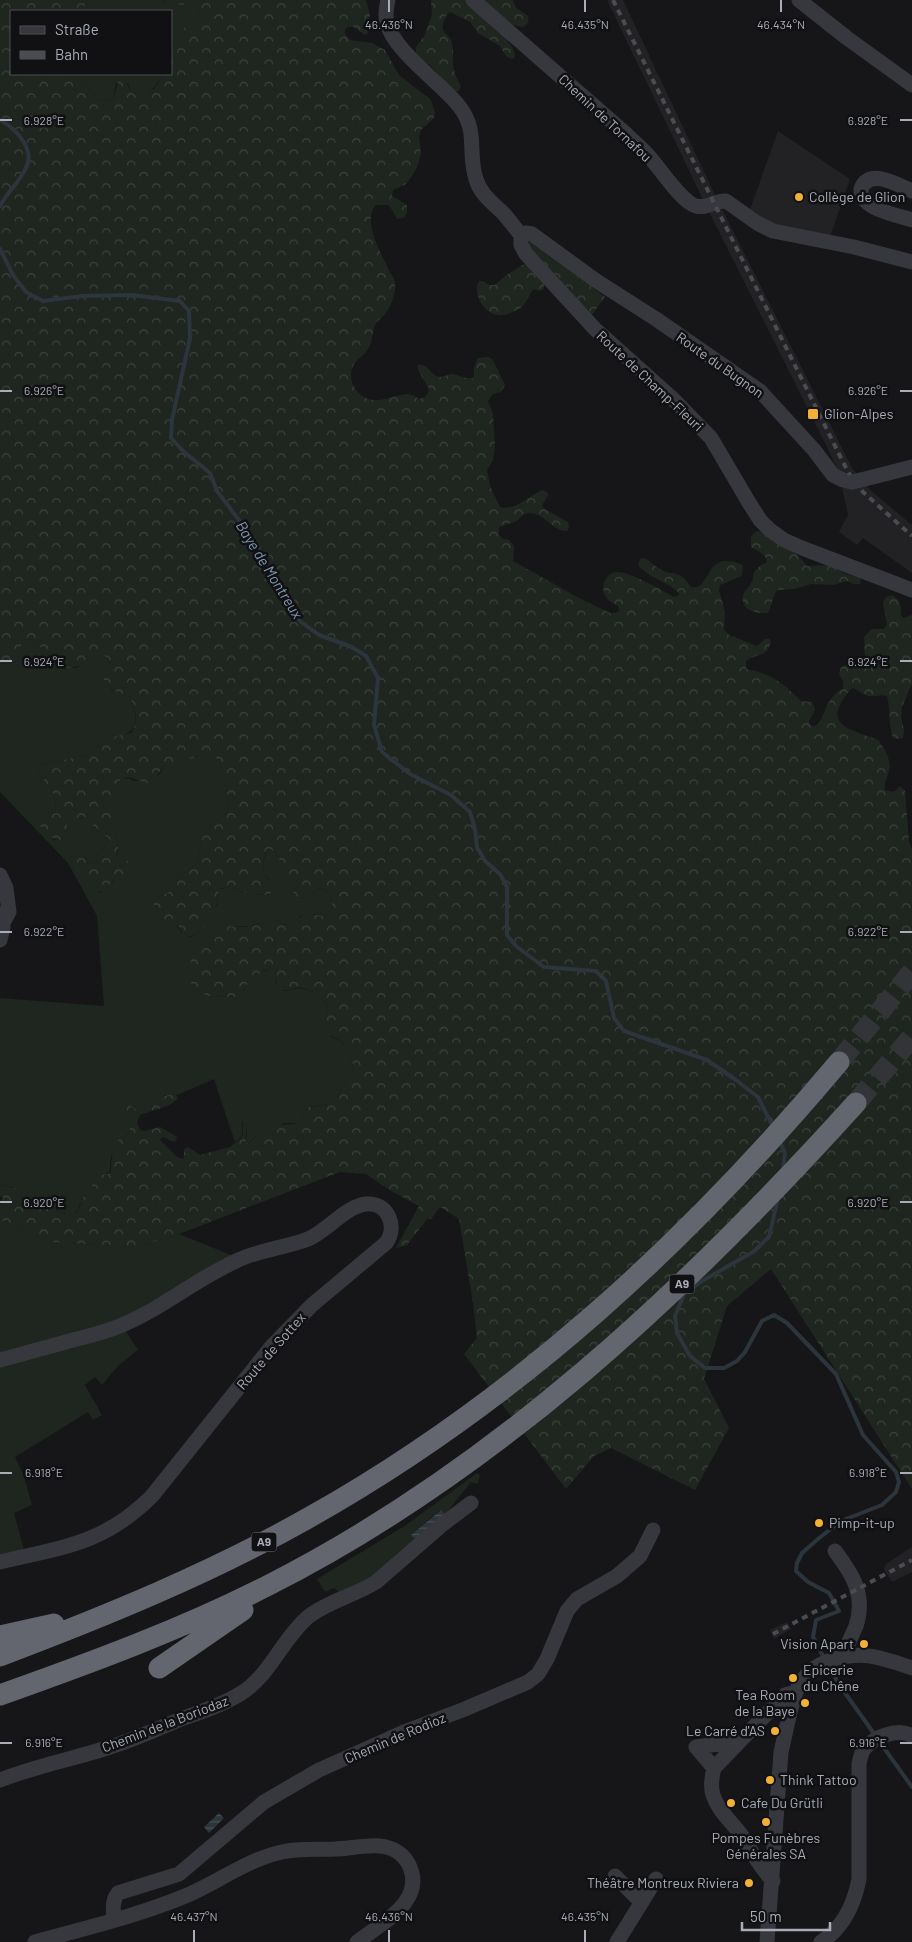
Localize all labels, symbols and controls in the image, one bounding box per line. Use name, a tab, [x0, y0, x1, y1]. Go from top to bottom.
legend	[10, 10, 172, 75]
text: 46.436°N	[365, 17, 413, 31]
text: 46.435°N	[561, 17, 609, 31]
text: 46.434°N	[757, 17, 805, 31]
text: Straße	[55, 20, 99, 38]
text: Bahn	[55, 45, 88, 63]
street label: Chemin de Tornafou	[555, 70, 655, 165]
text: 6.928°E	[24, 113, 64, 127]
text: 6.928°E	[848, 113, 888, 127]
place label: Collège de Glion	[809, 188, 905, 205]
marker: Collège de Glion	[793, 191, 805, 203]
street label: Route de Champ-Fleuri	[594, 327, 707, 434]
street label: Route du Bugnon	[673, 328, 767, 401]
text: 6.926°E	[24, 383, 64, 397]
text: 6.926°E	[848, 383, 888, 397]
place label: Glion-Alpes	[824, 405, 894, 422]
marker: Glion-Alpes	[806, 407, 820, 421]
water label: Baye de Montreux	[233, 517, 308, 623]
text: 6.924°E	[24, 654, 64, 668]
text: 6.924°E	[848, 654, 888, 668]
text: 6.922°E	[24, 924, 64, 938]
text: 6.922°E	[848, 924, 888, 938]
text: 6.920°E	[24, 1195, 64, 1209]
text: 6.920°E	[848, 1195, 888, 1209]
road number: A9	[670, 1274, 694, 1294]
street label: Route de Sottex	[233, 1308, 309, 1393]
text: 6.918°E	[25, 1465, 63, 1479]
text: 6.918°E	[849, 1465, 887, 1479]
place label: Pimp-it-up	[829, 1514, 895, 1531]
marker: Pimp-it-up	[813, 1517, 825, 1529]
road number: A9	[252, 1532, 276, 1551]
place label: Vision Apart	[780, 1635, 854, 1652]
marker: Vision Apart	[858, 1638, 870, 1650]
place label: Epicerie du Chêne	[803, 1661, 859, 1694]
marker: Epicerie du Chêne	[787, 1672, 799, 1684]
place label: Tea Room de la Baye	[734, 1686, 795, 1719]
street label: Chemin de la Boriodaz	[99, 1692, 230, 1755]
marker: Tea Room de la Baye	[799, 1697, 811, 1709]
street label: Chemin de Rodioz	[342, 1709, 448, 1766]
place label: Le Carré d'AS	[686, 1722, 765, 1739]
marker: Le Carré d'AS	[769, 1725, 781, 1737]
text: 6.916°E	[25, 1735, 63, 1749]
text: 6.916°E	[849, 1735, 887, 1749]
place label: Think Tattoo	[780, 1771, 857, 1788]
marker: Think Tattoo	[764, 1774, 776, 1786]
place label: Cafe Du Grütli	[741, 1794, 823, 1811]
marker: Cafe Du Grütli	[725, 1797, 737, 1809]
marker: Pompes Funèbres Générales SA	[760, 1816, 772, 1828]
place label: Pompes Funèbres Générales SA	[712, 1829, 821, 1862]
place label: Théâtre Montreux Riviera	[587, 1874, 739, 1891]
marker: Théâtre Montreux Riviera	[743, 1877, 755, 1889]
scale bar	[742, 1900, 830, 1932]
text: 50 m	[750, 1907, 782, 1925]
text: 46.437°N	[170, 1909, 218, 1923]
text: 46.436°N	[365, 1909, 413, 1923]
text: 46.435°N	[561, 1909, 609, 1923]

